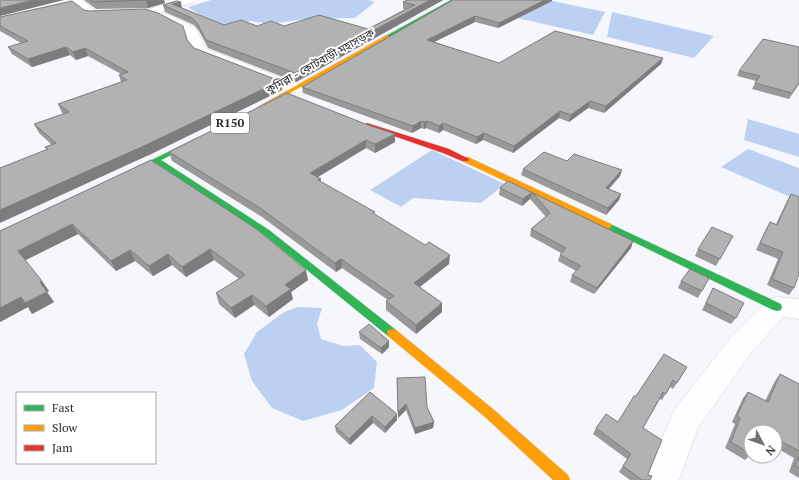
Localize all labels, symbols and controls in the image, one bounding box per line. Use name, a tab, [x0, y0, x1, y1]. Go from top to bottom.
street label: কুমিল্লা - কোটবাড়ী মহাসড়ক	[262, 25, 377, 97]
road number: R150	[211, 113, 249, 133]
legend	[16, 392, 156, 464]
text: Fast	[52, 400, 75, 415]
text: Slow	[52, 420, 78, 435]
north arrow	[743, 424, 783, 464]
text: Jam	[52, 440, 73, 455]
text: N	[762, 443, 779, 459]

